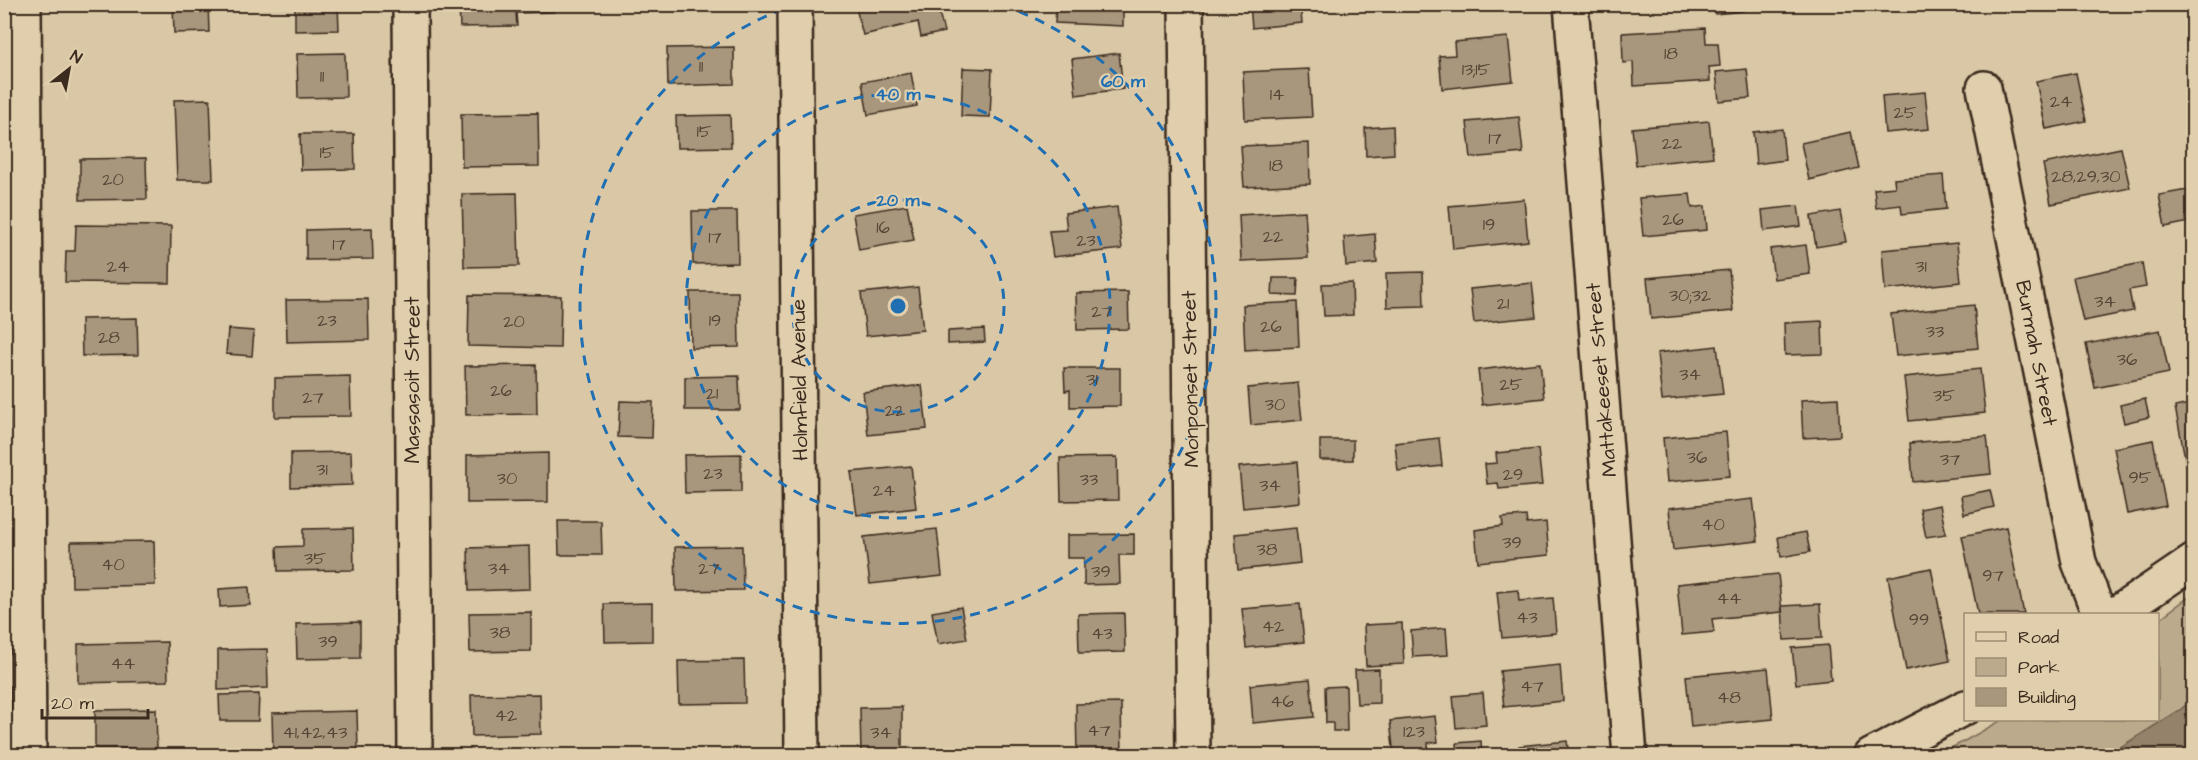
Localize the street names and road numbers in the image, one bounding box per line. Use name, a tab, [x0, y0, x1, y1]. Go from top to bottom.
street label: Burmah Street	[2008, 278, 2065, 429]
street label: Mattakeeset Street	[1579, 281, 1624, 478]
street label: Monponset Street	[1174, 290, 1208, 468]
street label: Massasoit Street	[398, 296, 427, 464]
street label: Holmfield Avenue	[784, 299, 815, 461]

